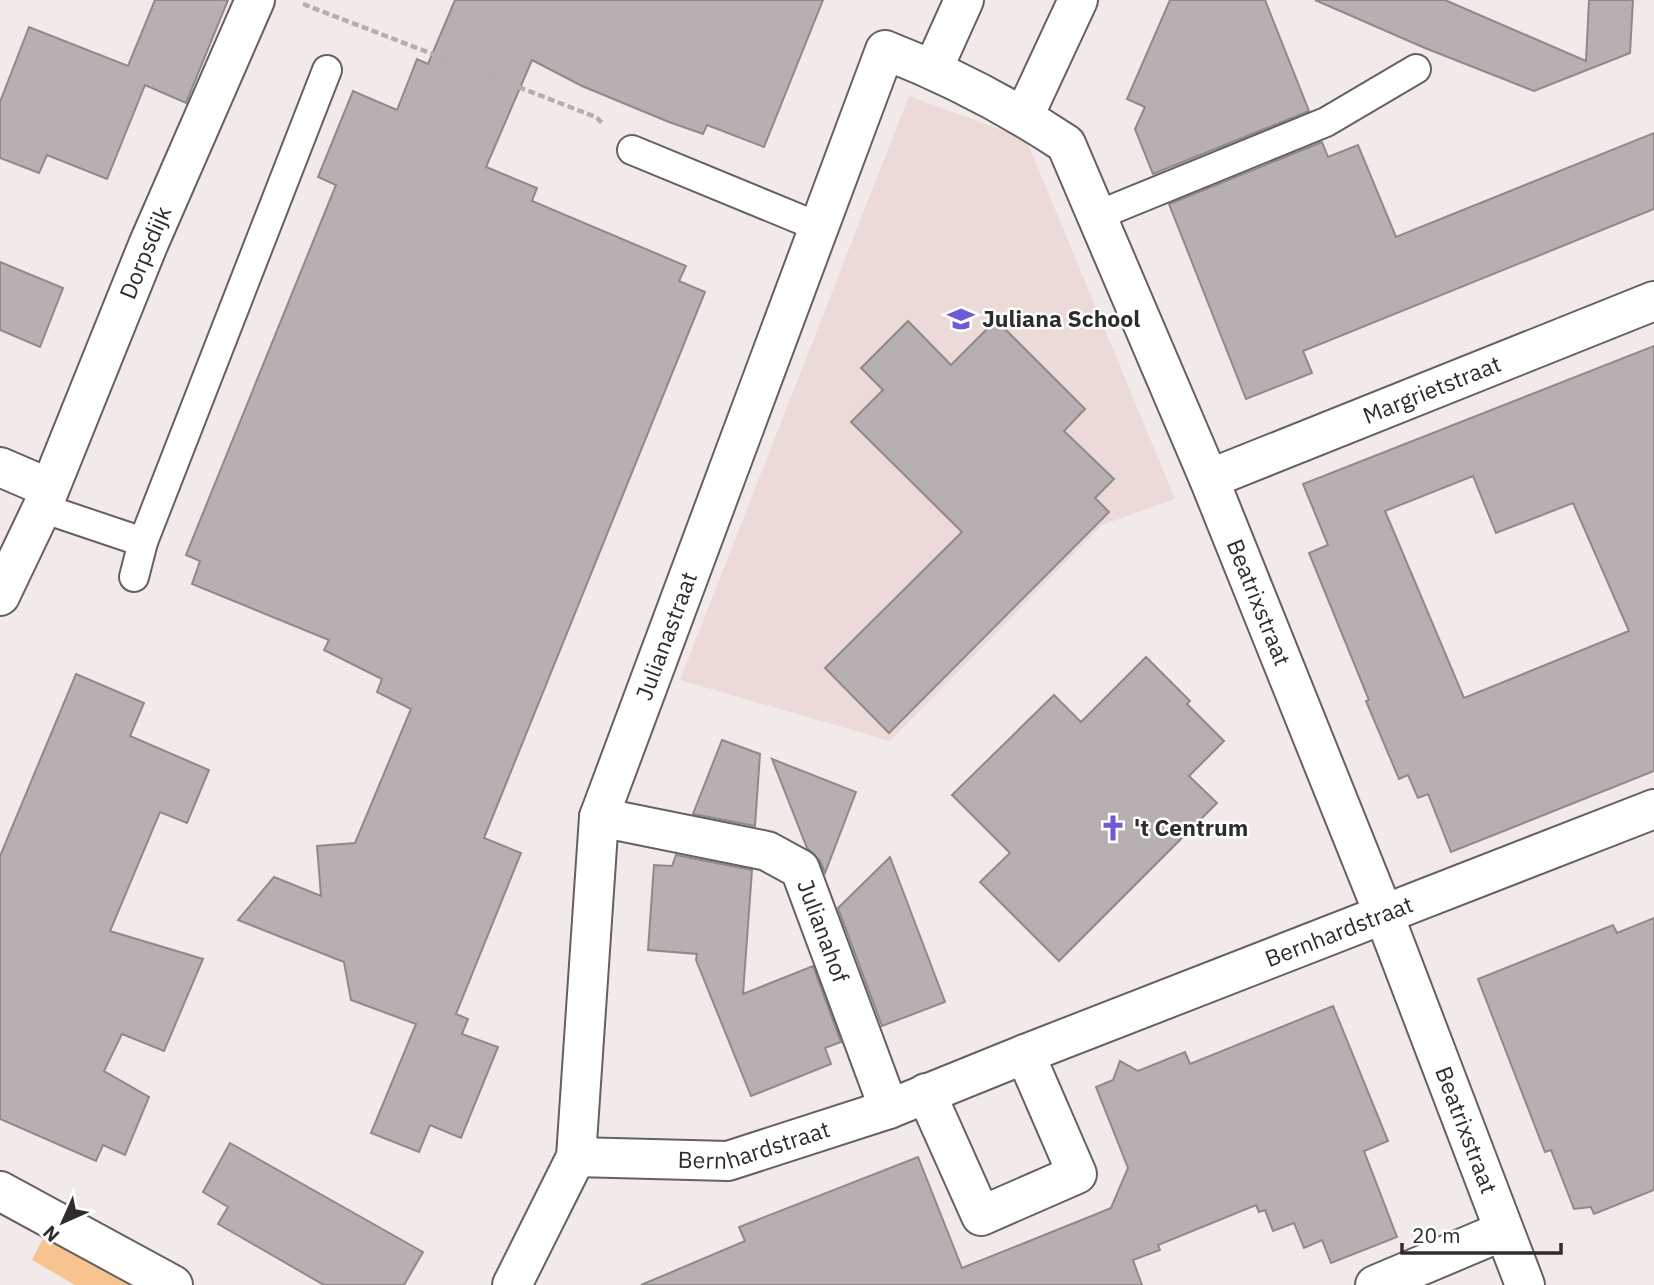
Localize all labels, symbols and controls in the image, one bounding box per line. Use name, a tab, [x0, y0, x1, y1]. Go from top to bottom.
street label: Dorpsdijk	[112, 201, 177, 303]
place label: Juliana School	[982, 303, 1140, 333]
school or university icon: Juliana School	[946, 304, 976, 334]
street label: Margrietstraat	[1358, 348, 1505, 430]
street label: Beatrixstraat	[1221, 534, 1298, 670]
street label: Julianastraat	[628, 567, 703, 704]
place label: 't Centrum	[1134, 812, 1248, 842]
church icon: 't Centrum	[1098, 813, 1128, 843]
street label: Julianahof	[791, 875, 857, 986]
street label: Bernhardstraat	[1260, 888, 1417, 973]
street label: Beatrixstraat	[1429, 1062, 1505, 1198]
street label: Bernhardstraat	[677, 1113, 833, 1175]
north arrow	[28, 1187, 98, 1257]
scale bar	[1402, 1212, 1561, 1256]
text: N	[38, 1221, 64, 1247]
text: 20 m	[1412, 1221, 1461, 1249]

